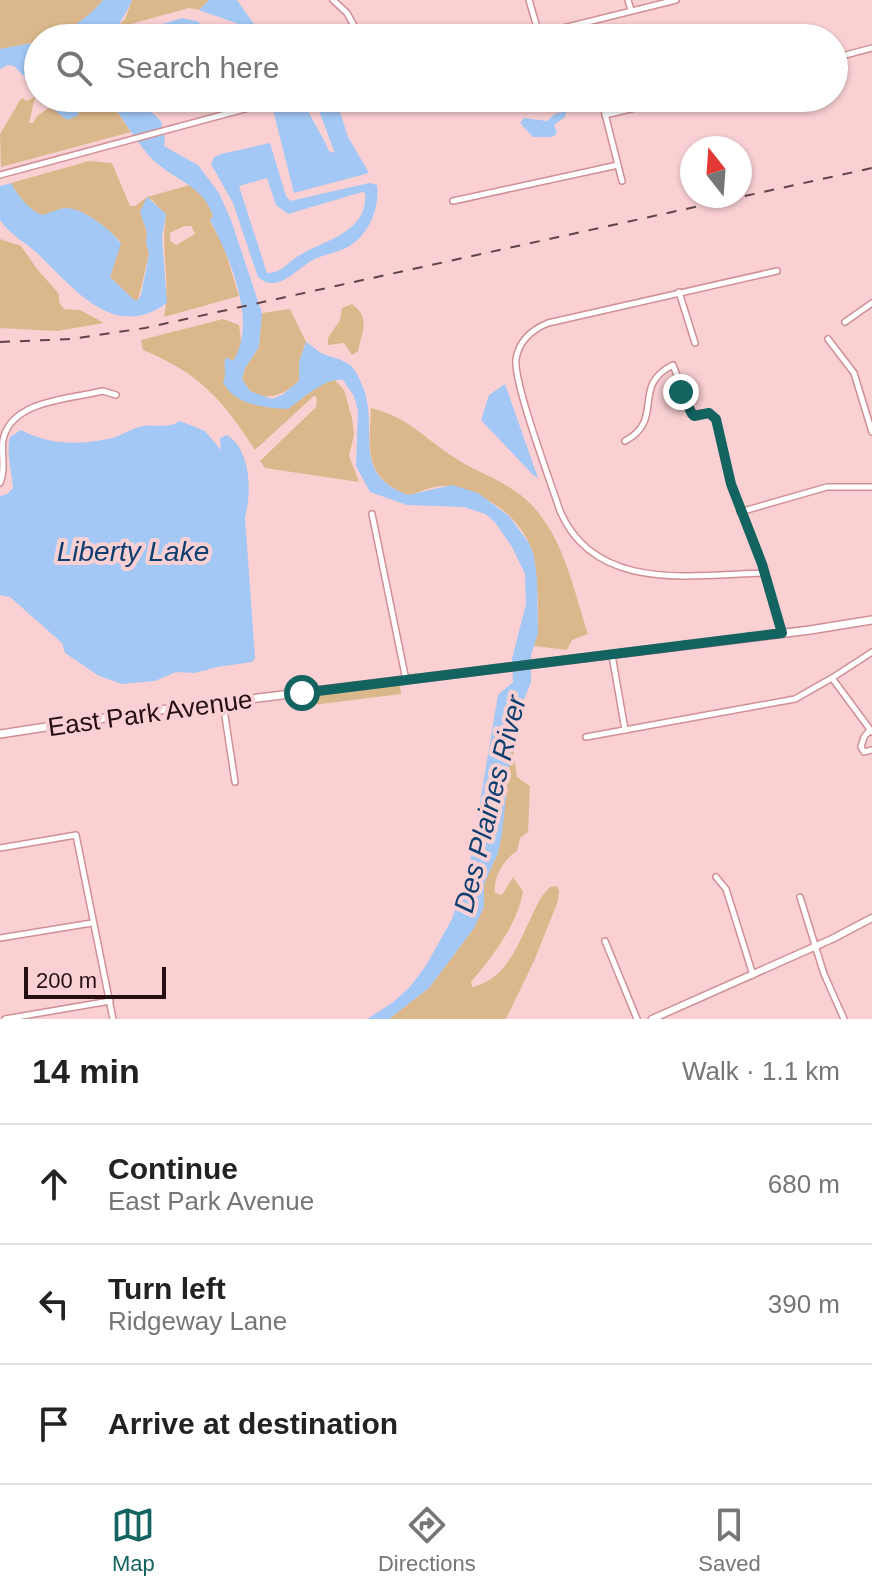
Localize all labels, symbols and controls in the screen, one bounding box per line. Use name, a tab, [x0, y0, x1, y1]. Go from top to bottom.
search box	[24, 24, 848, 112]
icon: search	[52, 46, 96, 90]
text: Search here	[116, 51, 279, 84]
north arrow	[680, 136, 752, 208]
route end	[663, 374, 699, 410]
water label: Liberty Lake	[57, 536, 209, 567]
route start	[284, 675, 320, 711]
street label: East Park Avenue	[46, 684, 254, 742]
water label: Des Plaines River	[448, 691, 532, 916]
scale bar	[24, 963, 166, 999]
text: 200 m	[36, 968, 97, 993]
text: 14 min	[32, 1052, 140, 1090]
text: Walk · 1.1 km	[682, 1056, 840, 1086]
text: Continue	[108, 1152, 238, 1185]
icon: ahead	[32, 1162, 76, 1206]
text: 680 m	[768, 1169, 840, 1199]
text: East Park Avenue	[108, 1186, 314, 1216]
text: Turn left	[108, 1272, 226, 1305]
icon: left	[32, 1282, 76, 1326]
text: 390 m	[768, 1289, 840, 1319]
text: Ridgeway Lane	[108, 1306, 287, 1336]
icon: arrive	[32, 1402, 76, 1446]
text: Arrive at destination	[108, 1407, 398, 1440]
tab: Map	[111, 1503, 155, 1577]
tab: Directions	[378, 1503, 476, 1577]
tab: Saved	[698, 1503, 761, 1577]

